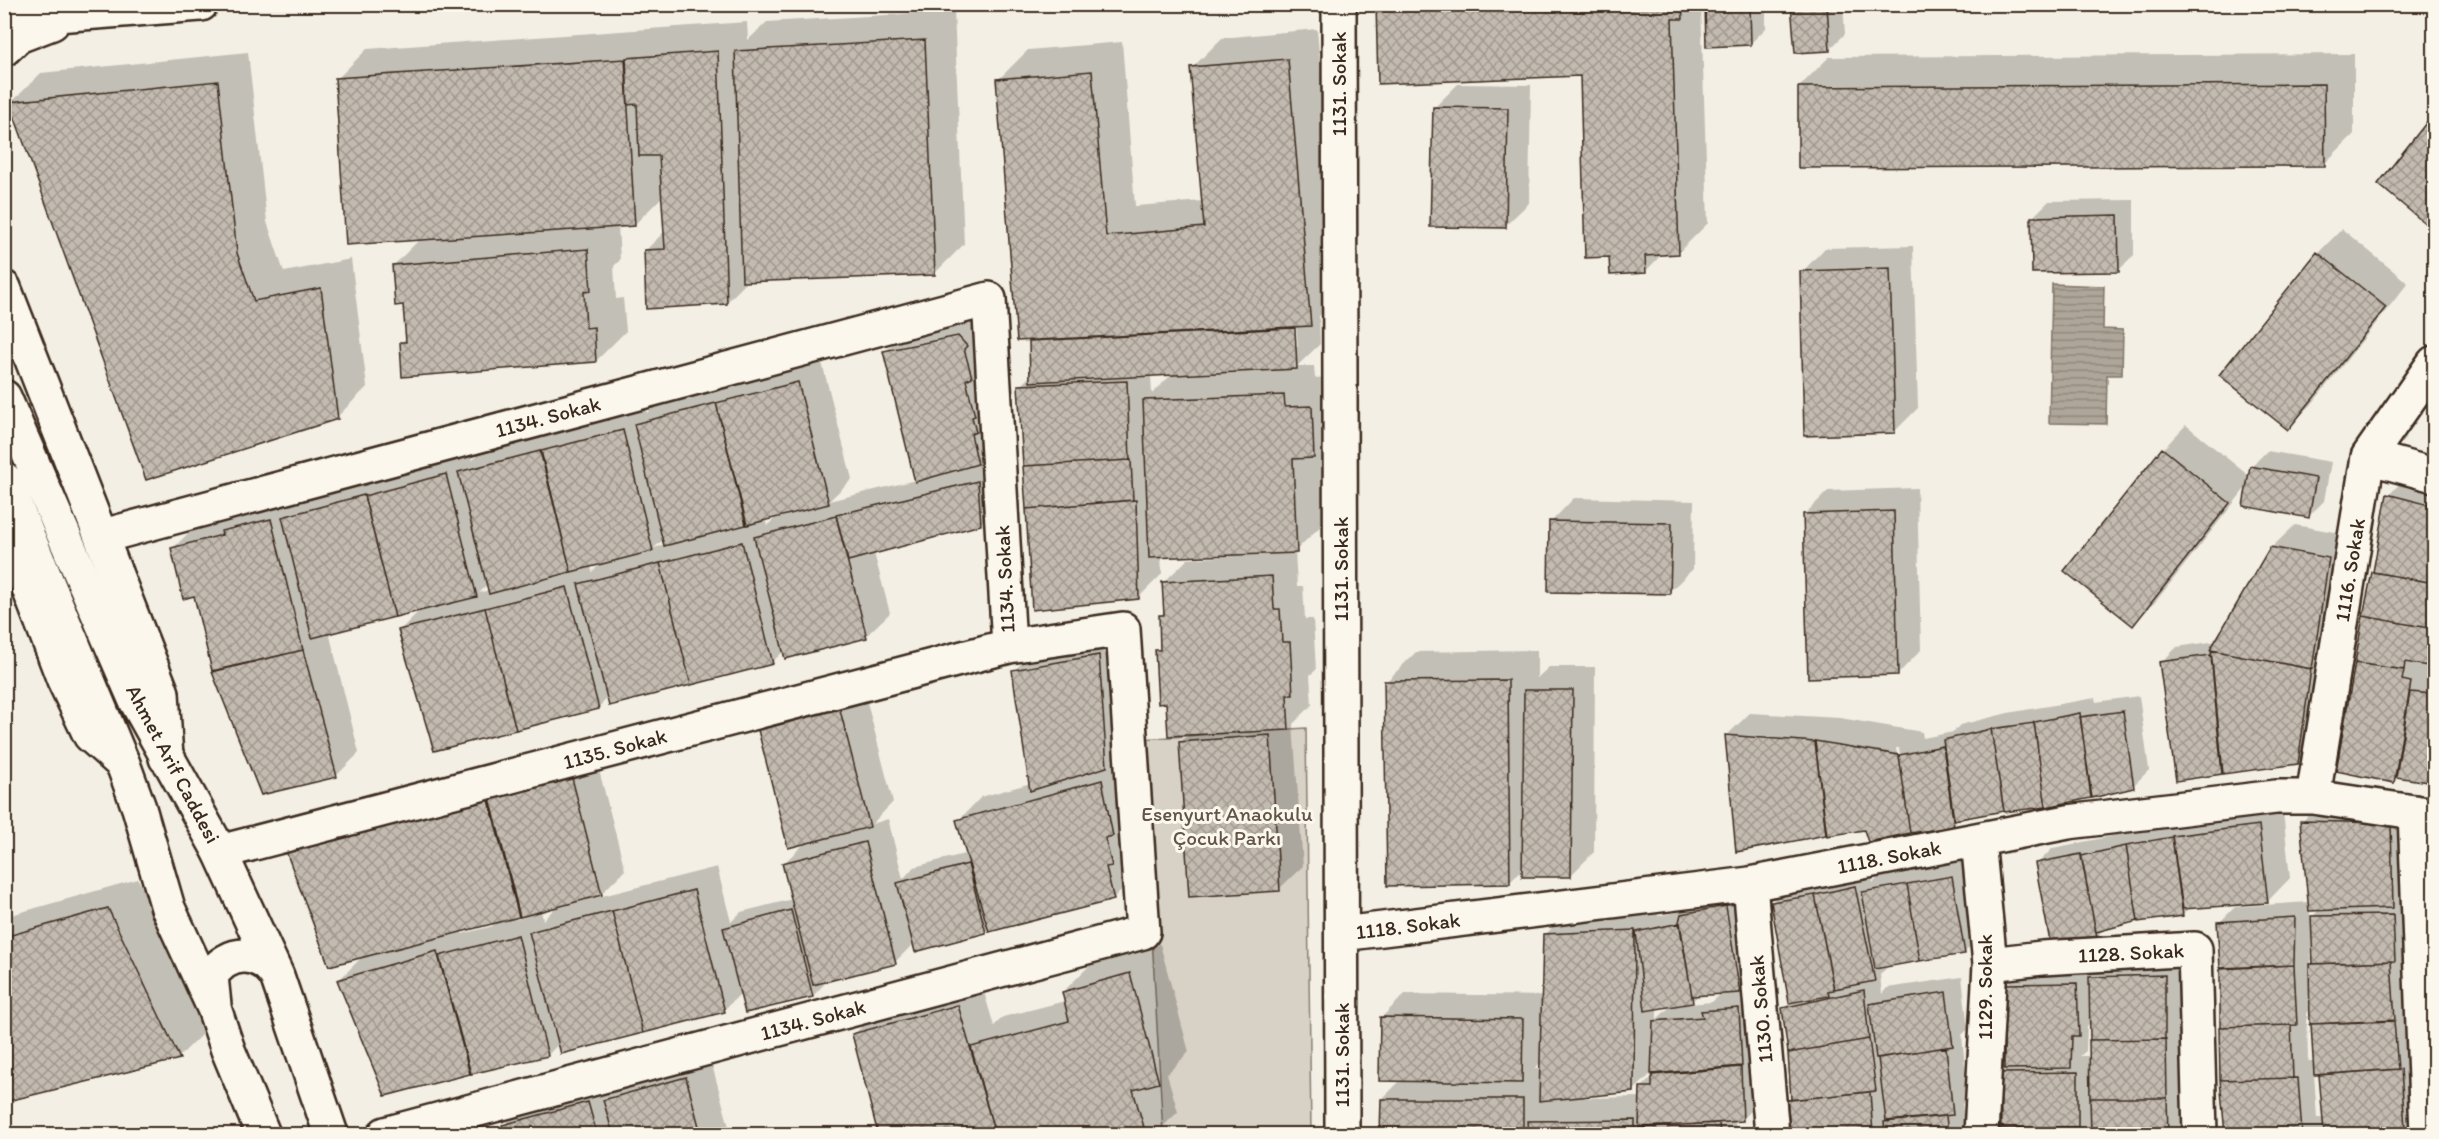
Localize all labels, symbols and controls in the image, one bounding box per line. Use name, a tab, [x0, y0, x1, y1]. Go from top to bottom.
street label: 1131. Sokak	[1326, 31, 1351, 137]
street label: 1134. Sokak	[493, 390, 603, 443]
street label: 1131. Sokak	[1328, 516, 1353, 622]
street label: 1116. Sokak	[2329, 516, 2370, 624]
street label: 1134. Sokak	[989, 524, 1020, 634]
street label: Ahmet Arif Caddesi	[121, 680, 226, 847]
street label: 1135. Sokak	[560, 723, 670, 774]
park label: Esenyurt Anaokulu Çocuk Parkı	[1141, 801, 1313, 850]
street label: 1118. Sokak	[1835, 834, 1943, 879]
street label: 1118. Sokak	[1354, 907, 1462, 944]
street label: 1129. Sokak	[1972, 934, 1997, 1040]
street label: 1128. Sokak	[2077, 937, 2185, 968]
street label: 1130. Sokak	[1743, 954, 1778, 1064]
street label: 1134. Sokak	[758, 993, 868, 1046]
street label: 1131. Sokak	[1329, 1002, 1354, 1108]

